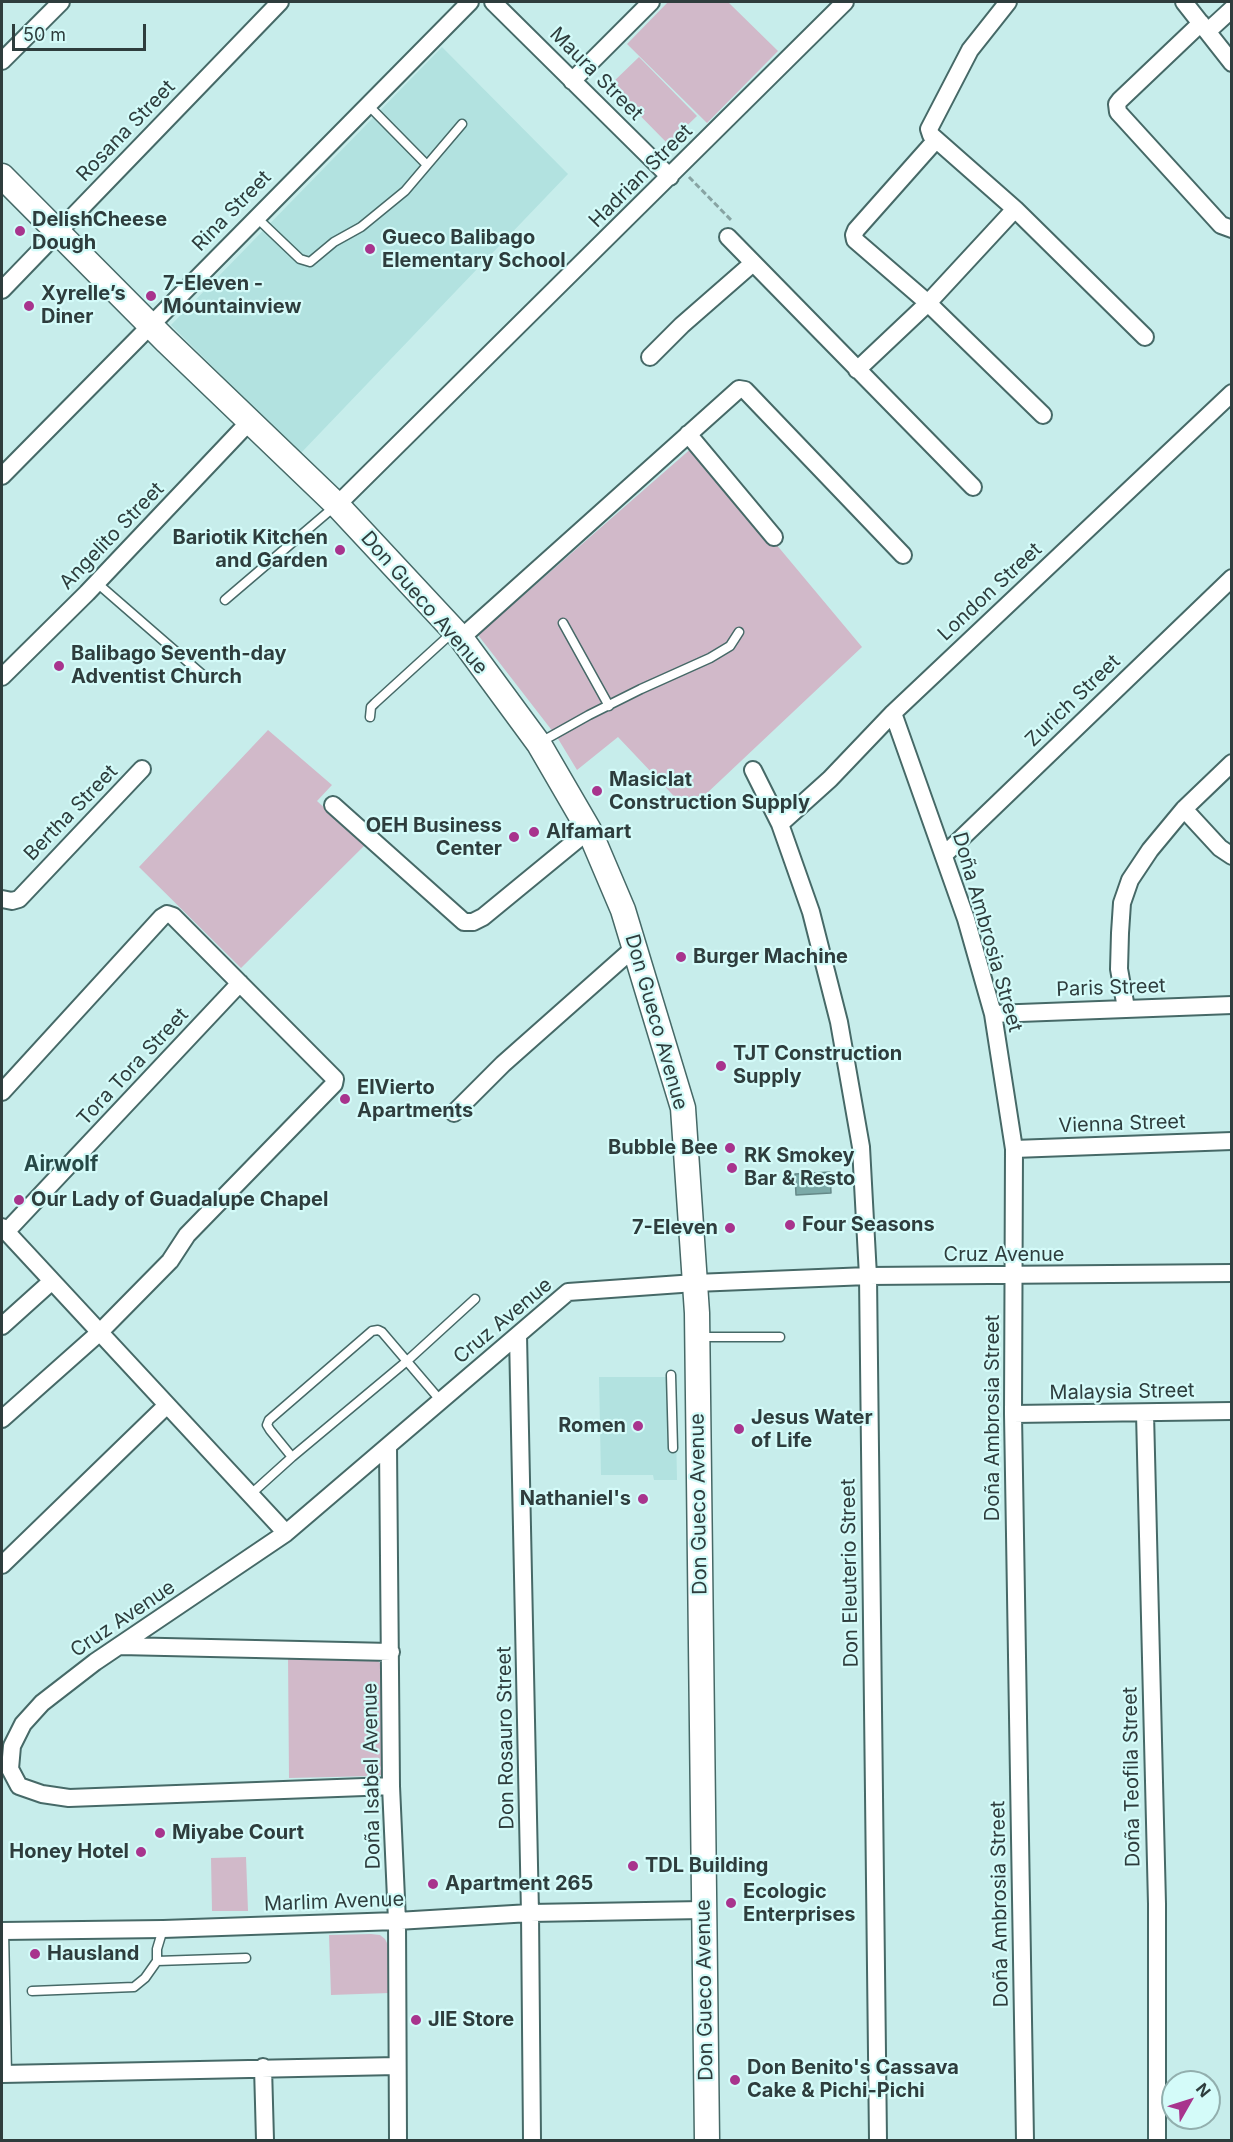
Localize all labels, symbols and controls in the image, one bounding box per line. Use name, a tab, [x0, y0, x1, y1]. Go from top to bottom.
scale bar	[15, 12, 148, 50]
street label: Maura Street	[544, 22, 648, 126]
text: 50 m	[23, 24, 66, 45]
street label: Rosana Street	[72, 75, 180, 187]
street label: Hadrian Street	[584, 119, 698, 233]
street label: Rina Street	[188, 166, 276, 256]
place label: DelishCheese Dough	[32, 208, 167, 255]
marker: DelishCheese Dough	[13, 224, 27, 238]
place label: Gueco Balibago Elementary School	[382, 226, 566, 273]
marker: Gueco Balibago Elementary School	[363, 242, 377, 256]
place label: 7-Eleven - Mountainview	[163, 272, 301, 319]
place label: Xyrelle’s Diner	[41, 282, 126, 329]
marker: 7-Eleven - Mountainview	[144, 289, 158, 303]
marker: Xyrelle’s Diner	[22, 299, 36, 313]
street label: Angelito Street	[55, 477, 169, 595]
place label: Bariotik Kitchen and Garden	[172, 526, 328, 573]
street label: Don Gueco Avenue	[355, 527, 493, 679]
street label: London Street	[933, 538, 1047, 646]
marker: Bariotik Kitchen and Garden	[333, 543, 347, 557]
place label: Balibago Seventh-day Adventist Church	[71, 642, 286, 689]
street label: Zurich Street	[1021, 650, 1125, 752]
marker: Balibago Seventh-day Adventist Church	[52, 659, 66, 673]
street label: Bertha Street	[19, 760, 123, 866]
place label: Masiclat Construction Supply	[609, 768, 810, 815]
marker: Masiclat Construction Supply	[590, 784, 604, 798]
place label: OEH Business Center	[366, 814, 502, 861]
place label: Alfamart	[546, 820, 631, 844]
marker: Alfamart	[527, 825, 541, 839]
street label: Doña Ambrosia Street	[947, 829, 1027, 1035]
marker: OEH Business Center	[507, 830, 521, 844]
street label: Don Gueco Avenue	[619, 931, 693, 1113]
place label: Burger Machine	[693, 945, 848, 969]
marker: Burger Machine	[674, 950, 688, 964]
street label: Paris Street	[1056, 974, 1166, 1002]
street label: Tora Tora Street	[72, 1003, 194, 1131]
place label: TJT Construction Supply	[733, 1042, 902, 1089]
marker: TJT Construction Supply	[714, 1059, 728, 1073]
place label: ElVierto Apartments	[357, 1076, 473, 1123]
marker: ElVierto Apartments	[338, 1092, 352, 1106]
street label: Vienna Street	[1058, 1110, 1186, 1138]
place label: Bubble Bee	[608, 1136, 718, 1160]
marker: Bubble Bee	[723, 1141, 737, 1155]
place label: RK Smokey Bar & Resto	[744, 1144, 855, 1191]
district label: Airwolf	[24, 1152, 98, 1178]
marker: RK Smokey Bar & Resto	[725, 1161, 739, 1175]
place label: Our Lady of Guadalupe Chapel	[31, 1188, 328, 1212]
marker: Our Lady of Guadalupe Chapel	[12, 1193, 26, 1207]
place label: Four Seasons	[802, 1213, 935, 1237]
place label: 7-Eleven	[632, 1216, 718, 1240]
marker: Four Seasons	[783, 1218, 797, 1232]
marker: 7-Eleven	[723, 1221, 737, 1235]
street label: Cruz Avenue	[944, 1243, 1064, 1267]
street label: Cruz Avenue	[449, 1273, 557, 1369]
street label: Doña Ambrosia Street	[981, 1315, 1005, 1521]
street label: Malaysia Street	[1049, 1379, 1195, 1405]
place label: Jesus Water of Life	[751, 1406, 873, 1453]
street label: Don Gueco Avenue	[685, 1413, 713, 1595]
place label: Romen	[558, 1414, 626, 1438]
marker: Romen	[631, 1419, 645, 1433]
marker: Jesus Water of Life	[732, 1422, 746, 1436]
street label: Don Eleuterio Street	[836, 1478, 864, 1668]
place label: Nathaniel's	[520, 1487, 631, 1511]
marker: Nathaniel's	[636, 1492, 650, 1506]
street label: Cruz Avenue	[66, 1575, 180, 1663]
street label: Don Rosauro Street	[492, 1646, 520, 1830]
street label: Doña Isabel Avenue	[358, 1682, 386, 1870]
street label: Doña Teofila Street	[1118, 1687, 1146, 1867]
street label: Doña Ambrosia Street	[986, 1801, 1014, 2007]
place label: Miyabe Court	[172, 1821, 304, 1845]
marker: Miyabe Court	[153, 1826, 167, 1840]
place label: Honey Hotel	[9, 1840, 129, 1864]
marker: Honey Hotel	[134, 1845, 148, 1859]
place label: TDL Building	[645, 1854, 768, 1878]
marker: TDL Building	[626, 1859, 640, 1873]
place label: Apartment 265	[445, 1872, 593, 1896]
marker: Apartment 265	[426, 1877, 440, 1891]
place label: Ecologic Enterprises	[743, 1880, 856, 1927]
street label: Marlim Avenue	[264, 1888, 404, 1916]
marker: Ecologic Enterprises	[724, 1896, 738, 1910]
street label: Don Gueco Avenue	[691, 1899, 719, 2081]
place label: Hausland	[47, 1942, 139, 1966]
marker: Hausland	[28, 1947, 42, 1961]
place label: JIE Store	[428, 2008, 514, 2032]
marker: JIE Store	[409, 2013, 423, 2027]
place label: Don Benito's Cassava Cake & Pichi-Pichi	[747, 2056, 959, 2103]
north arrow	[1161, 2070, 1221, 2130]
marker: Don Benito's Cassava Cake & Pichi-Pichi	[728, 2073, 742, 2087]
text: N	[1192, 2079, 1215, 2101]

